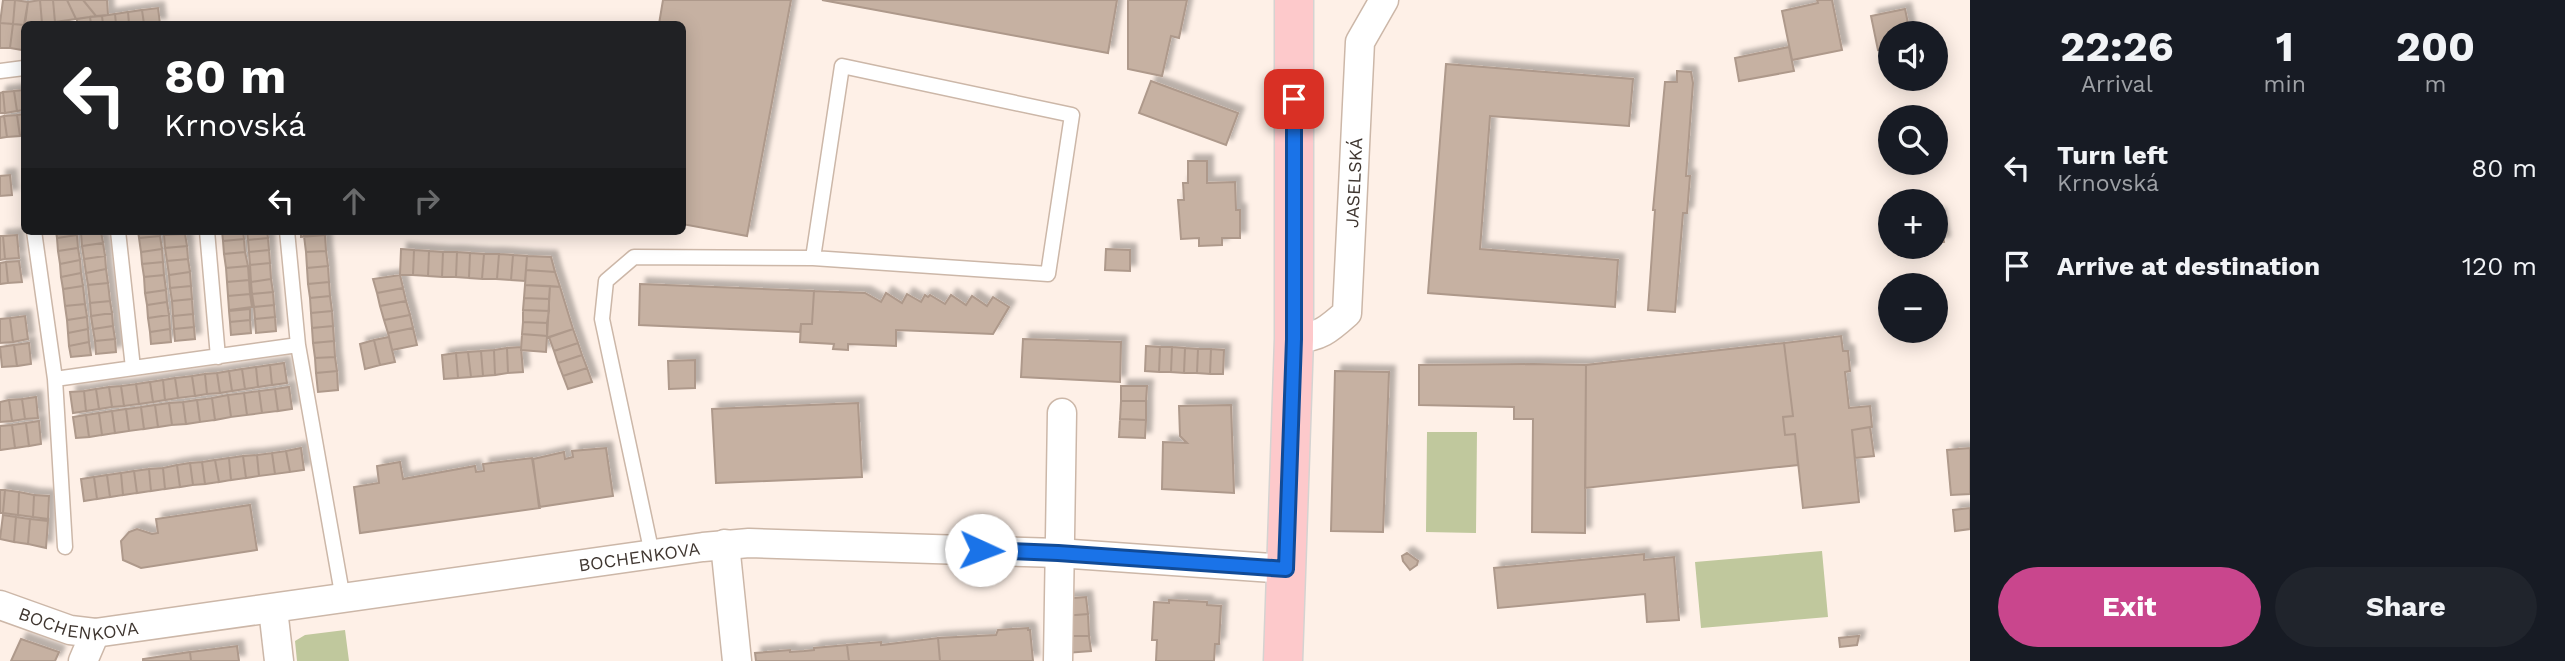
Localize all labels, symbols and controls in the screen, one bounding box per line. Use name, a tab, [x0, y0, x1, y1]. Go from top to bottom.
map controls	[1878, 21, 1948, 343]
button: sound	[1878, 21, 1948, 91]
text: 22:26	[2060, 22, 2174, 71]
text: 1	[2276, 22, 2294, 71]
text: 200	[2396, 22, 2475, 71]
text: 80 m	[164, 47, 286, 105]
icon: left	[49, 49, 140, 140]
pin	[1264, 69, 1324, 129]
text: Arrival	[2081, 71, 2153, 98]
text: min	[2264, 71, 2306, 98]
text: m	[2424, 71, 2446, 98]
icon: arrive	[1275, 80, 1313, 118]
button: search	[1878, 105, 1948, 175]
text: Krnovská	[164, 106, 306, 144]
street label: JASELSKÁ	[1341, 137, 1366, 229]
text: Turn left	[2057, 140, 2168, 170]
icon: left	[1998, 149, 2036, 187]
text: 80 m	[2471, 153, 2537, 183]
text: Krnovská	[2057, 170, 2159, 197]
icon: left	[262, 182, 300, 220]
icon: ahead	[335, 182, 373, 220]
icon: right	[408, 182, 446, 220]
button: +	[1878, 189, 1948, 259]
icon: arrive	[1998, 247, 2036, 285]
text: Arrive at destination	[2057, 251, 2320, 281]
text: 120 m	[2462, 251, 2537, 281]
button: −	[1878, 273, 1948, 343]
position arrow	[944, 513, 1018, 587]
street label: BOCHENKOVA	[577, 537, 701, 575]
button: Exit	[1998, 567, 2261, 647]
button: Share	[2275, 567, 2537, 647]
street label: BOCHENKOVA	[16, 602, 140, 644]

